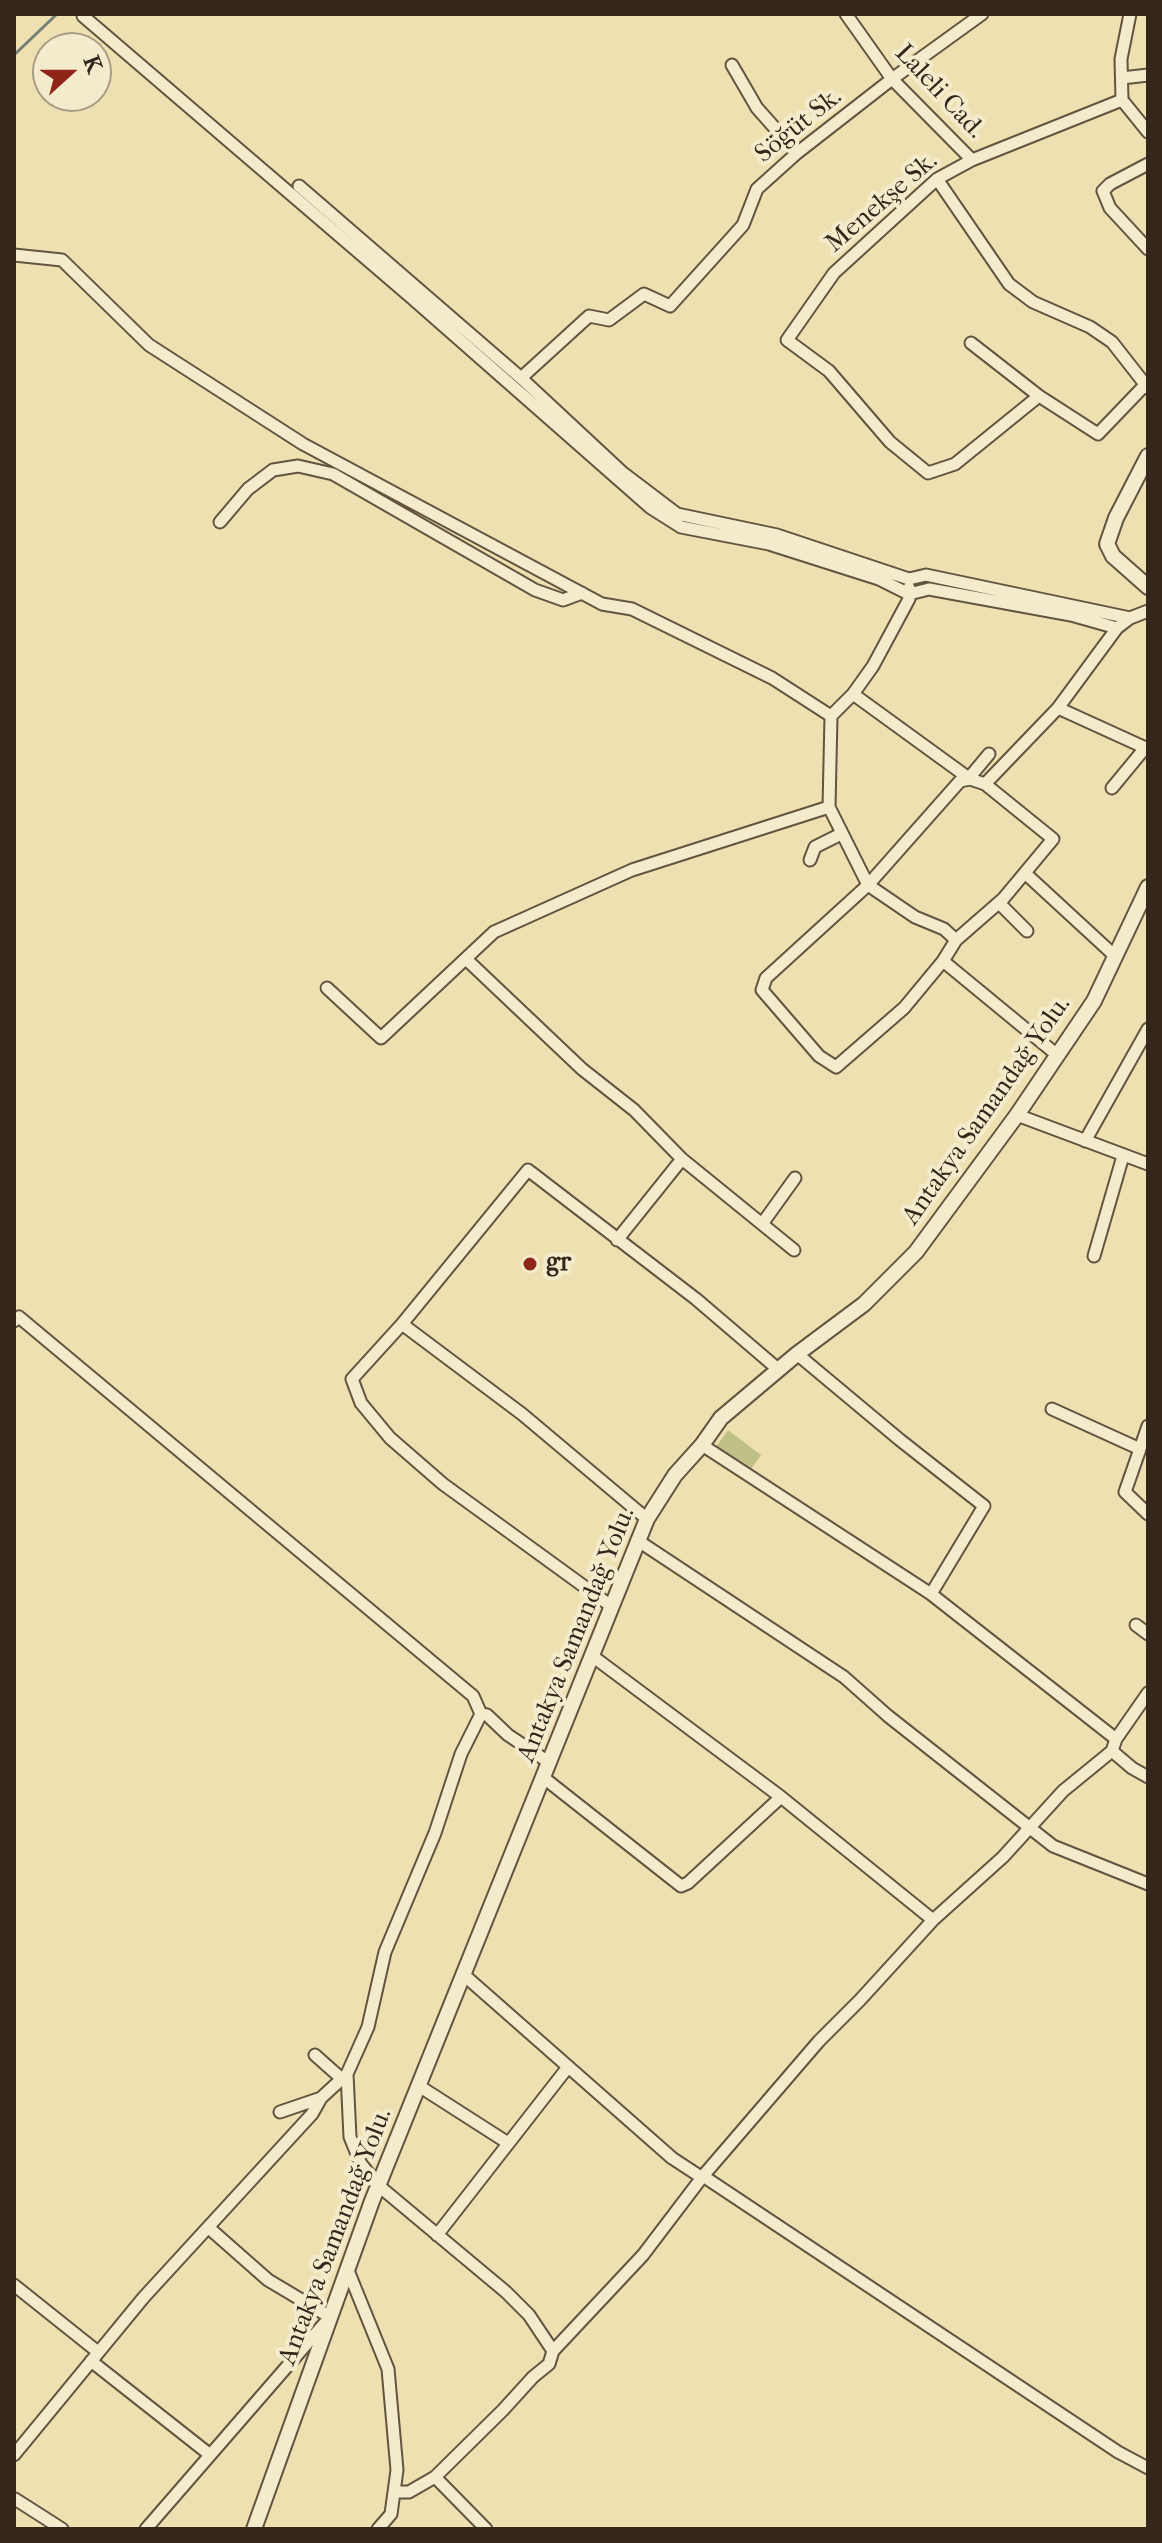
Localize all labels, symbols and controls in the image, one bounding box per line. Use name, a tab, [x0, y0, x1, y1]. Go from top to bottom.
north arrow	[32, 32, 112, 112]
street label: Laleli Cad.	[888, 38, 990, 146]
text: K	[78, 52, 108, 76]
street label: Söğüt Sk.	[749, 82, 849, 170]
street label: Menekşe Sk.	[820, 146, 944, 260]
street label: Antakya Samandağ Yolu.	[896, 991, 1078, 1231]
place label: gr	[546, 1248, 571, 1280]
marker: gr	[521, 1255, 539, 1273]
street label: Antakya Samandağ Yolu.	[512, 1503, 642, 1767]
street label: Antakya Samandağ Yolu.	[273, 2104, 399, 2370]

